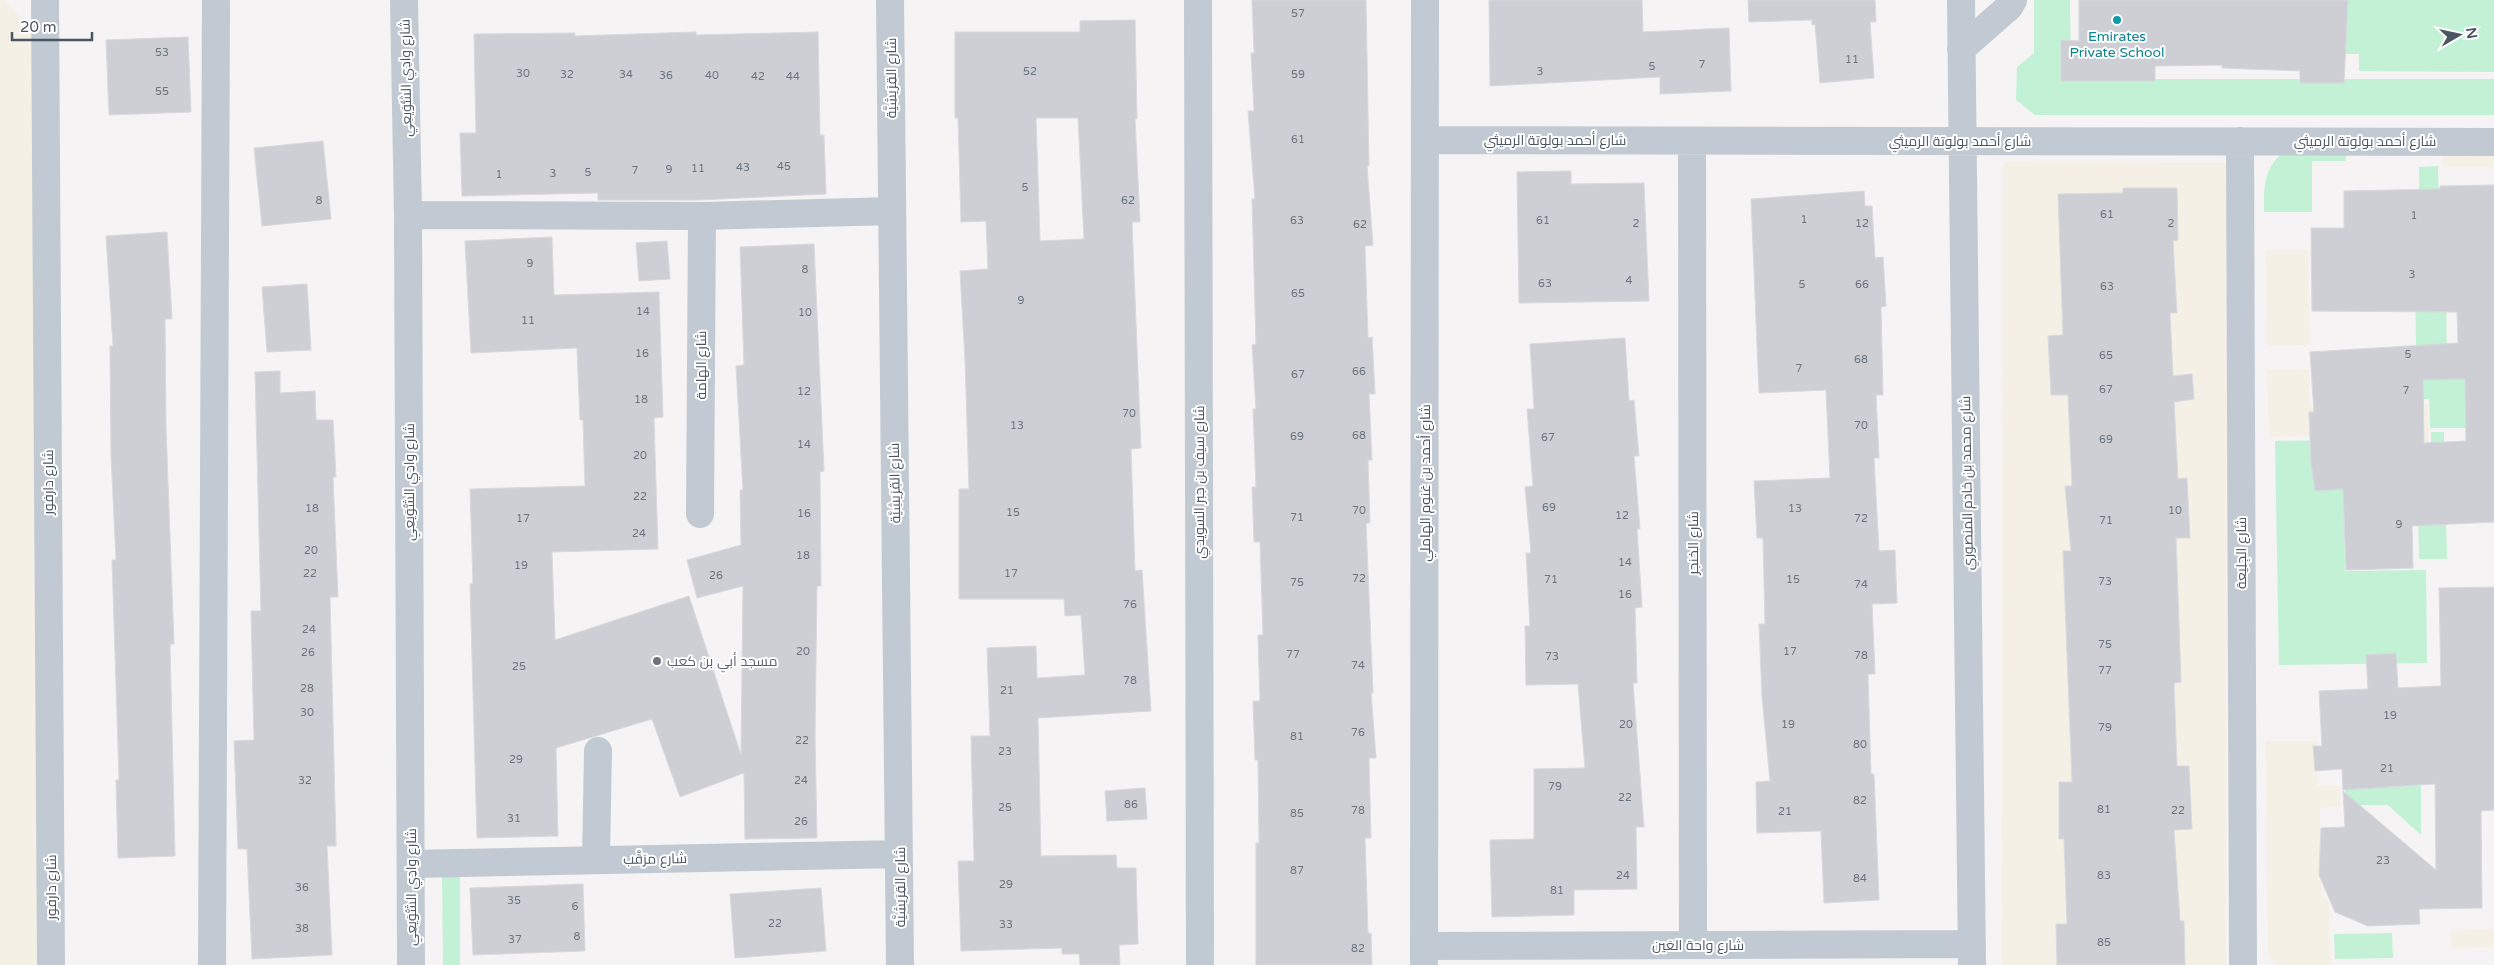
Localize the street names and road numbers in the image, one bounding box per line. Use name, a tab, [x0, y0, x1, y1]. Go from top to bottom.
street label: شارع وادِي الشُّوَيعِي	[396, 19, 419, 137]
street label: شارع القِرَيشِيَّة	[883, 38, 900, 118]
street label: شارع أحمد بولوتة الرميثي	[1484, 131, 1626, 152]
street label: شارع أحمد بولوتة الرميثي	[1889, 132, 2031, 153]
street label: شارع أحمد بولوتة الرميثي	[2294, 132, 2436, 153]
street label: شارع الهامة	[693, 331, 710, 399]
street label: شارع محمد بن خادم المنصوري	[1957, 396, 1980, 570]
street label: شارع أحمد بن غنوم الهاملي	[1416, 404, 1437, 562]
street label: شارع سيف بن جبر السويدي	[1191, 405, 1211, 559]
street label: شارع وادِي الشُّوَيعِي	[401, 423, 421, 541]
street label: شارع القِرَيشِيَّة	[886, 443, 904, 523]
street label: شارع دارفور	[40, 449, 57, 516]
street label: شارع الخنجر	[1685, 511, 1702, 576]
street label: شارع الجِلِيعة	[2233, 517, 2250, 589]
street label: شارع وادِي الشُّوَيعِي	[403, 828, 423, 946]
street label: شارع القِرَيشِيَّة	[892, 847, 909, 927]
street label: شارع مرَقَّب	[623, 848, 687, 868]
street label: شارع دارفور	[43, 854, 60, 921]
street label: شارع واحة العَين	[1652, 937, 1744, 954]

